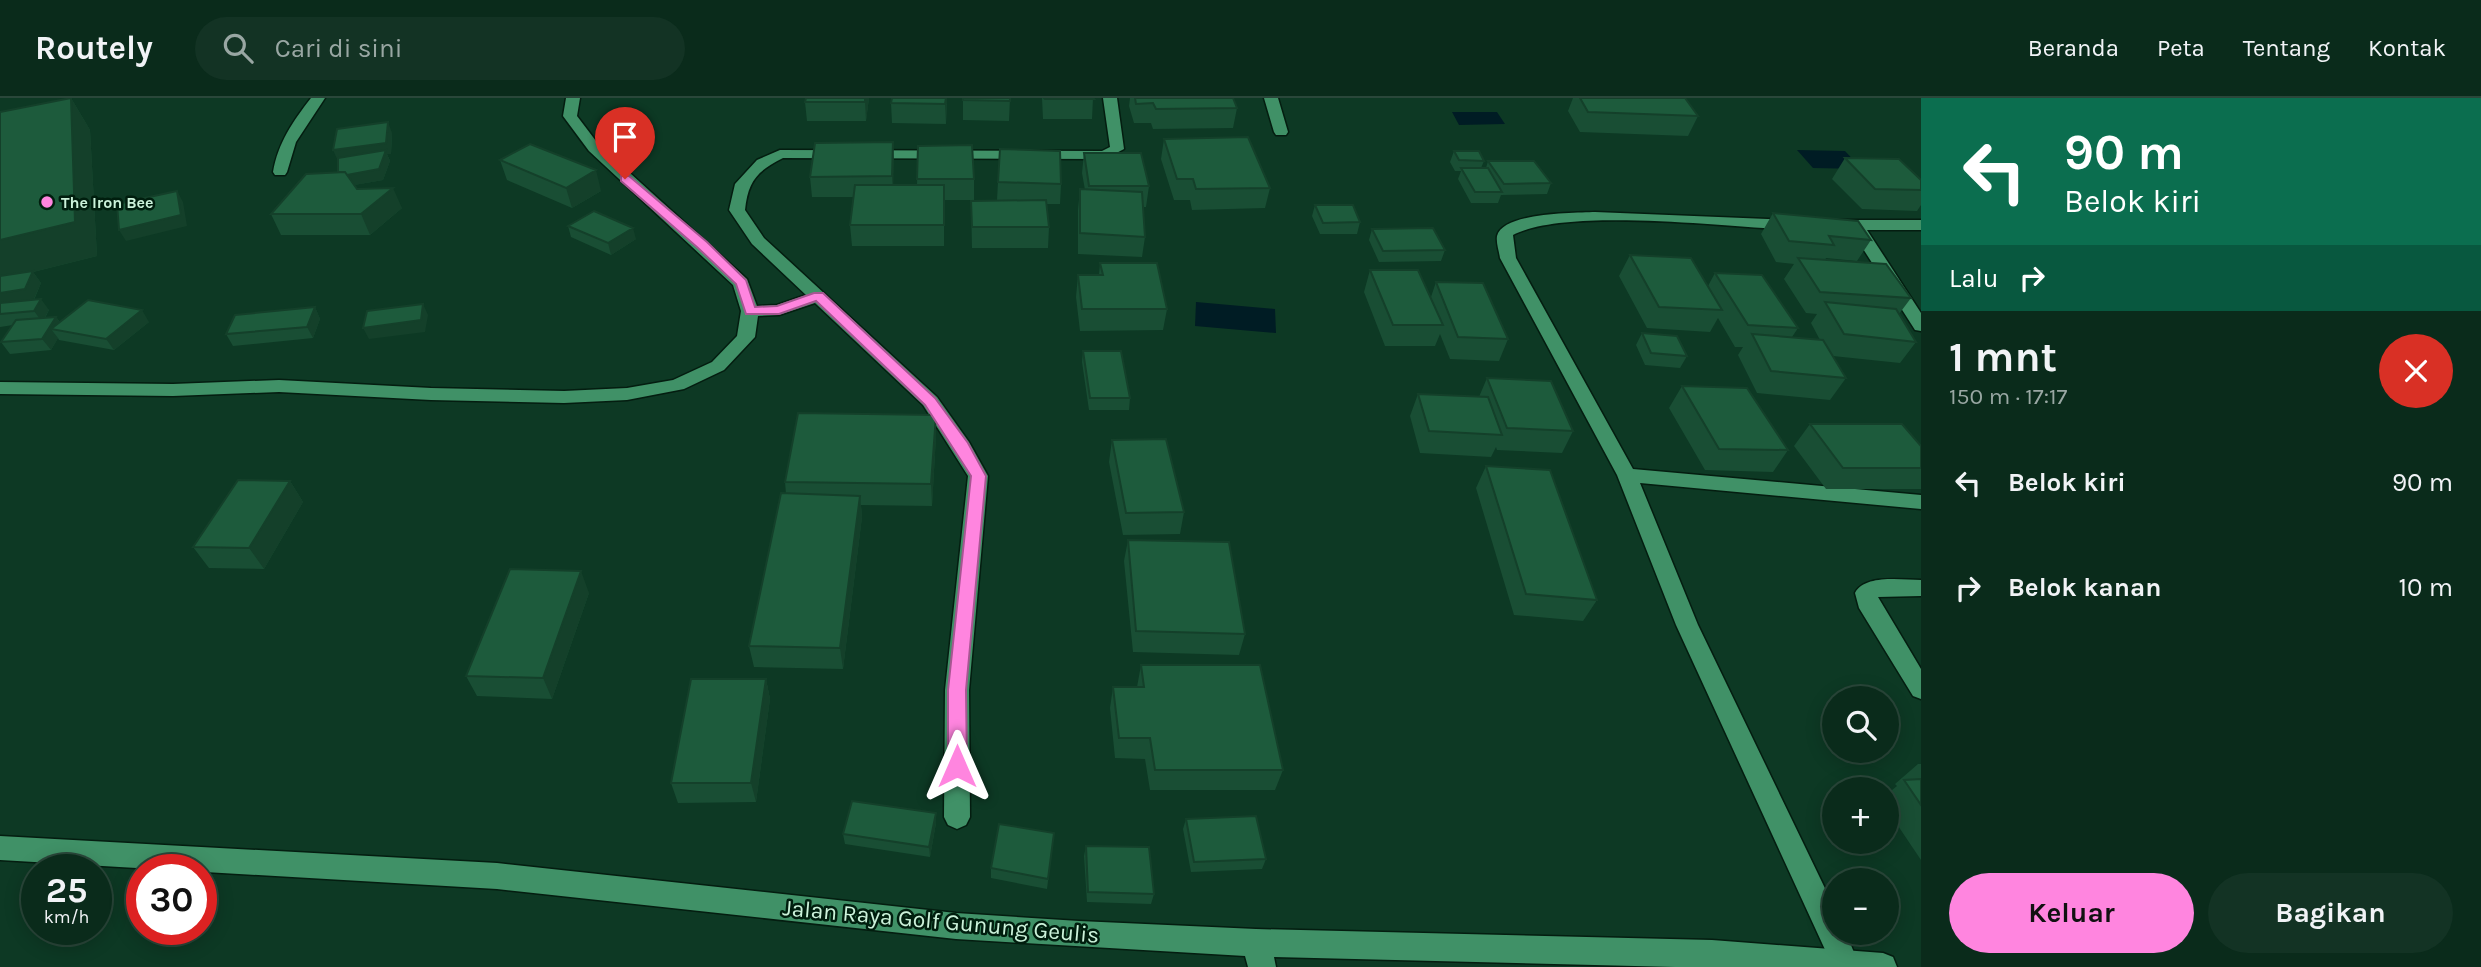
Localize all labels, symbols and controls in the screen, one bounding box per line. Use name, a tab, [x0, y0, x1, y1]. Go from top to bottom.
search box	[195, 17, 685, 80]
text: Routely	[35, 29, 153, 67]
icon: search	[219, 29, 257, 67]
text: Cari di sini	[275, 33, 403, 64]
text: Beranda	[2028, 34, 2119, 62]
text: Peta	[2157, 34, 2205, 62]
text: Tentang	[2243, 34, 2330, 62]
text: Kontak	[2368, 34, 2446, 62]
pin	[595, 107, 655, 179]
icon: arrive	[606, 118, 644, 156]
text: 90 m	[2064, 124, 2184, 181]
icon: left	[1949, 126, 2040, 217]
text: Belok kiri	[2064, 183, 2201, 220]
place label: The Iron Bee	[61, 193, 154, 212]
marker: The Iron Bee	[39, 194, 55, 210]
icon: right	[2013, 259, 2051, 297]
text: Lalu	[1949, 263, 1999, 294]
text: 1 mnt	[1949, 332, 2057, 382]
button: close	[2379, 334, 2453, 408]
text: 150 m · 17:17	[1949, 383, 2067, 410]
icon: left	[1949, 464, 1987, 502]
text: Belok kiri	[2008, 467, 2126, 498]
text: 90 m	[2392, 467, 2453, 498]
icon: right	[1949, 569, 1987, 607]
text: Belok kanan	[2008, 572, 2161, 603]
text: 10 m	[2398, 572, 2453, 603]
map controls	[1822, 686, 1899, 945]
button: search	[1822, 686, 1899, 763]
position arrow	[920, 729, 994, 803]
button: +	[1822, 777, 1899, 854]
speed limit sign: 30	[126, 854, 217, 945]
button: −	[1822, 868, 1899, 945]
text: 25	[46, 870, 87, 911]
button: Keluar	[1949, 873, 2194, 953]
button: Bagikan	[2208, 873, 2453, 953]
street label: Jalan Raya Golf Gunung Geulis	[781, 894, 1100, 949]
text: km/h	[44, 906, 89, 928]

